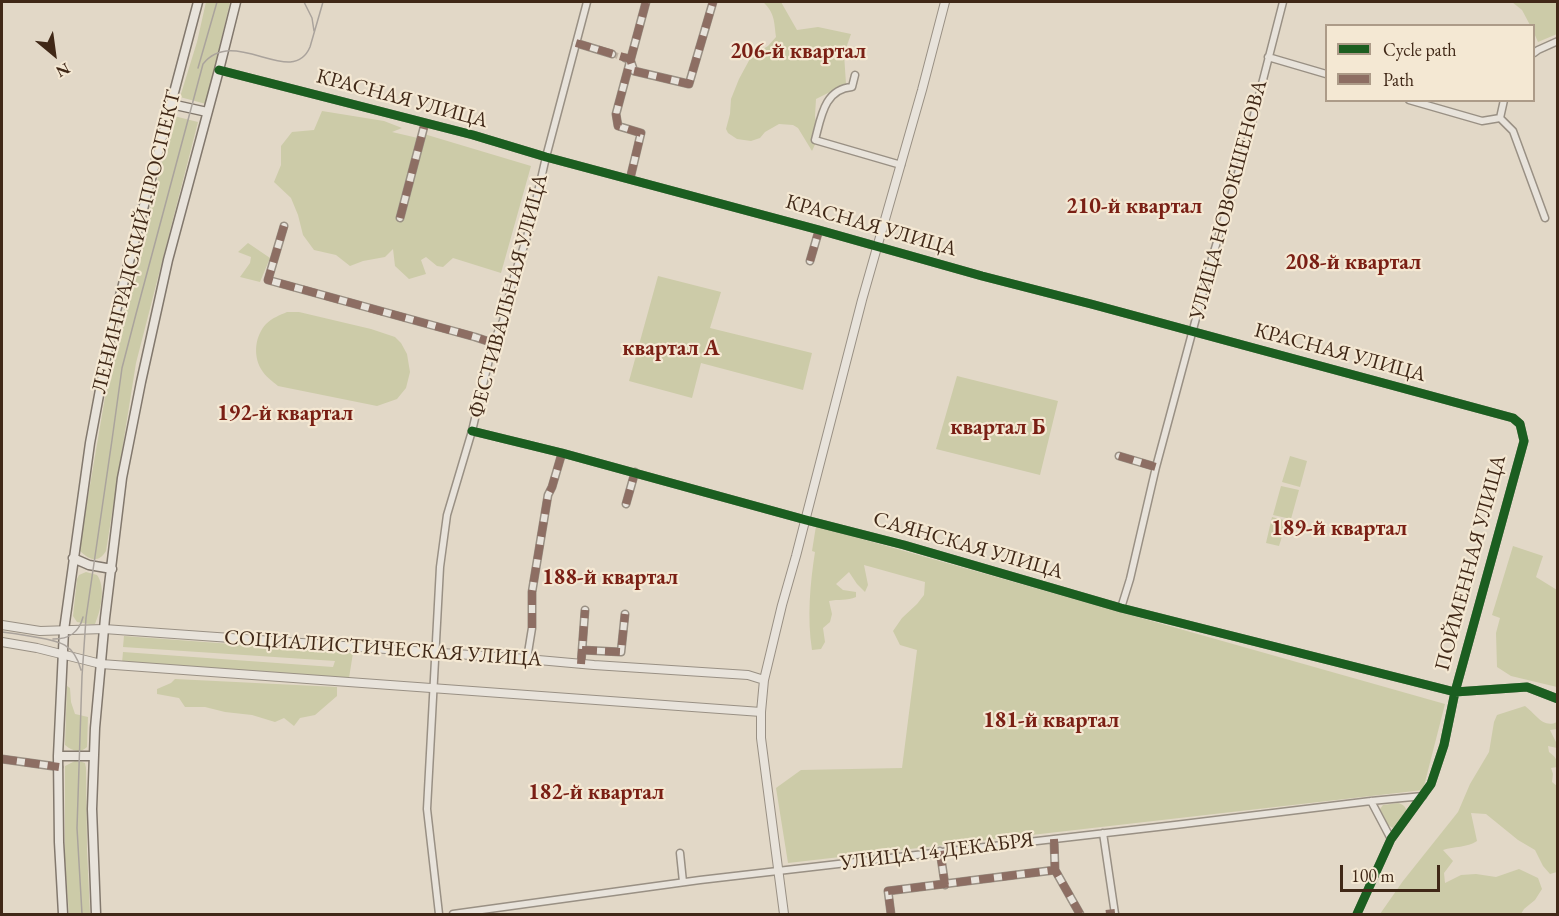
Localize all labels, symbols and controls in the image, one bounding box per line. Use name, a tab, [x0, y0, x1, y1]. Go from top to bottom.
north arrow	[24, 24, 84, 84]
legend	[1325, 24, 1535, 102]
text: Cycle path	[1383, 38, 1457, 61]
district label: 206-й квартал	[730, 39, 866, 65]
text: N	[52, 58, 74, 83]
street label: КРАСНАЯ УЛИЦА	[313, 64, 491, 134]
text: Path	[1383, 68, 1414, 91]
street label: УЛИЦА НОВОКШЕНОВА	[1185, 77, 1273, 323]
street label: ЛЕНИНГРАДСКИЙ ПРОСПЕКТ	[87, 88, 187, 396]
street label: ФЕСТИВАЛЬНАЯ УЛИЦА	[464, 171, 554, 421]
street label: КРАСНАЯ УЛИЦА	[783, 190, 959, 262]
district label: 210-й квартал	[1066, 194, 1202, 220]
district label: 208-й квартал	[1285, 250, 1421, 276]
street label: КРАСНАЯ УЛИЦА	[1251, 318, 1429, 388]
district label: квартал А	[622, 336, 720, 362]
district label: 192-й квартал	[217, 401, 353, 427]
district label: квартал Б	[950, 415, 1046, 441]
street label: ПОЙМЕННАЯ УЛИЦА	[1430, 452, 1512, 674]
street label: САЯНСКАЯ УЛИЦА	[870, 507, 1066, 585]
district label: 189-й квартал	[1271, 516, 1407, 542]
district label: 188-й квартал	[542, 565, 678, 591]
street label: СОЦИАЛИСТИЧЕСКАЯ УЛИЦА	[223, 625, 543, 673]
district label: 181-й квартал	[983, 708, 1119, 734]
district label: 182-й квартал	[528, 780, 664, 806]
street label: УЛИЦА 14 ДЕКАБРЯ	[839, 828, 1035, 876]
scale bar	[1343, 853, 1444, 891]
text: 100 m	[1351, 864, 1395, 887]

